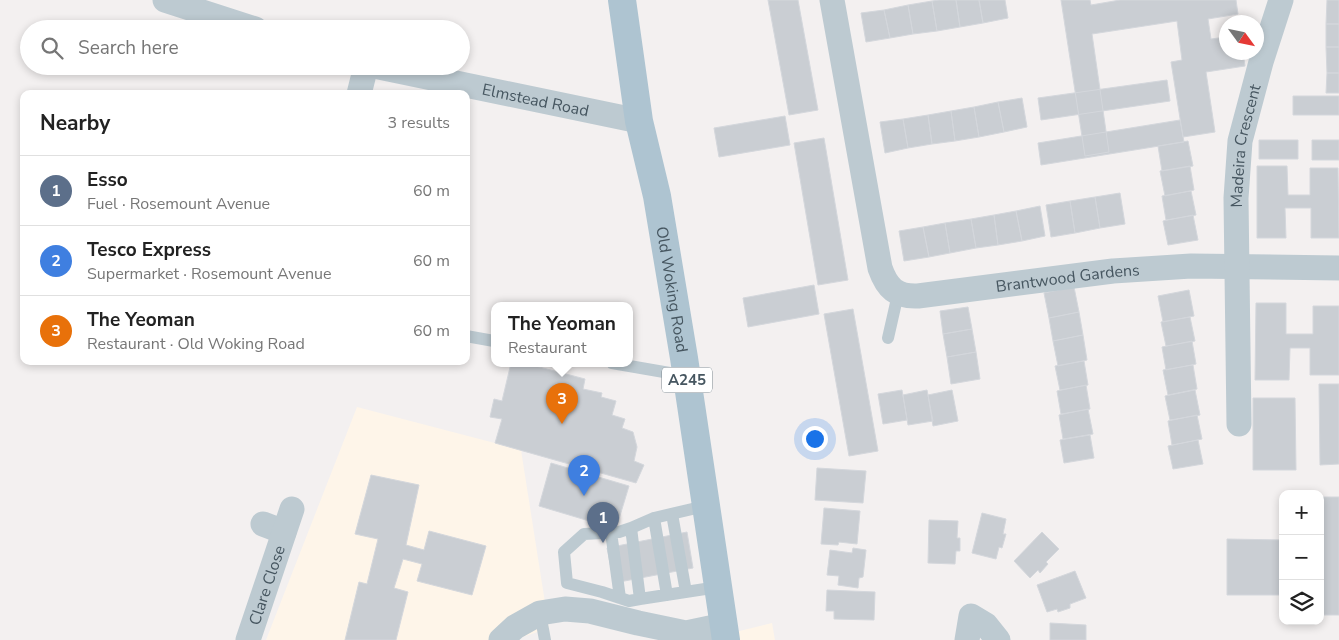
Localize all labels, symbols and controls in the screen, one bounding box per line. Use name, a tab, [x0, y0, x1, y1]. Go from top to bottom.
north arrow	[1219, 15, 1264, 60]
search box	[20, 20, 470, 75]
icon: search	[38, 34, 66, 62]
text: Search here	[78, 35, 179, 61]
street label: Elmstead Road	[480, 79, 591, 122]
street label: Madeira Crescent	[1226, 82, 1267, 208]
text: Nearby	[40, 109, 110, 137]
text: 3 results	[388, 112, 450, 134]
text: Esso	[87, 167, 128, 193]
text: 1	[51, 180, 61, 202]
text: 60 m	[413, 180, 450, 202]
text: Fuel · Rosemount Avenue	[87, 193, 270, 215]
street label: Old Woking Road	[650, 225, 693, 354]
text: Tesco Express	[87, 237, 211, 263]
text: 2	[51, 250, 61, 272]
text: 60 m	[413, 250, 450, 272]
street label: Brantwood Gardens	[995, 259, 1140, 298]
text: Supermarket · Rosemount Avenue	[87, 263, 332, 285]
popup	[491, 302, 633, 367]
text: The Yeoman	[87, 307, 195, 333]
text: The Yeoman	[508, 311, 616, 337]
text: 3	[51, 320, 61, 342]
text: 60 m	[413, 320, 450, 342]
text: Restaurant · Old Woking Road	[87, 333, 305, 355]
text: Restaurant	[508, 337, 587, 359]
road number: A245	[662, 368, 712, 392]
pin: 3	[546, 383, 578, 424]
your location	[802, 426, 828, 452]
pin: 2	[568, 455, 600, 496]
map controls	[1279, 490, 1324, 625]
button: +	[1279, 490, 1324, 535]
pin: 1	[587, 502, 619, 543]
button: −	[1279, 535, 1324, 580]
street label: Clare Close	[244, 543, 291, 628]
button: layers	[1279, 580, 1324, 625]

